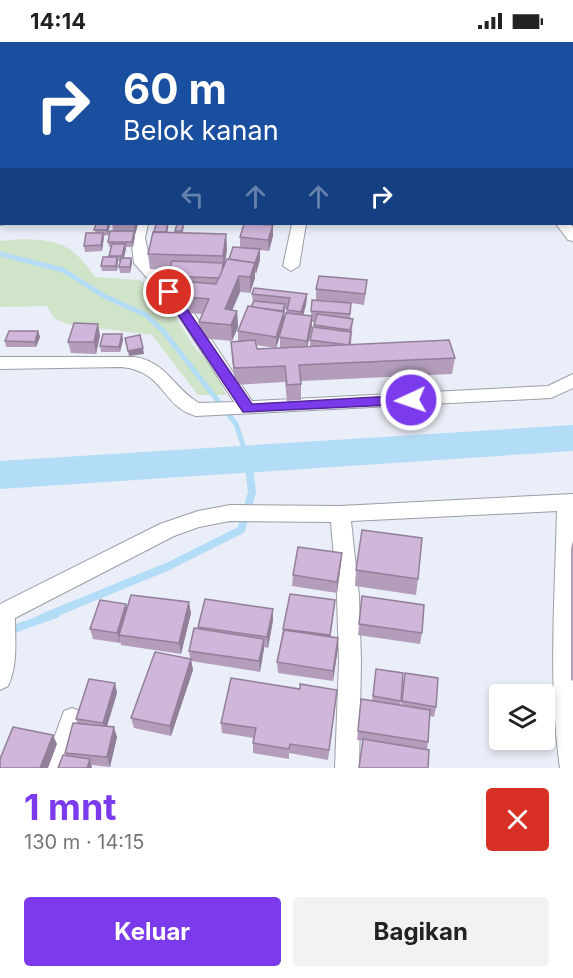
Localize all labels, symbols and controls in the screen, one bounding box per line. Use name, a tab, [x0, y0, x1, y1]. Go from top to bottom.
text: 14:14	[30, 8, 86, 34]
text: 60 m	[123, 63, 227, 114]
icon: right	[24, 66, 102, 144]
text: Belok kanan	[123, 114, 279, 147]
icon: left	[176, 180, 209, 213]
icon: ahead	[239, 180, 272, 213]
icon: ahead	[302, 180, 335, 213]
icon: right	[365, 180, 398, 213]
pin	[143, 266, 194, 317]
icon: arrive	[152, 275, 185, 308]
position arrow	[379, 368, 443, 432]
map controls	[489, 684, 555, 750]
button: layers	[489, 684, 555, 750]
text: 1 mnt	[24, 785, 117, 829]
button: close	[486, 788, 549, 851]
text: 130 m · 14:15	[24, 830, 144, 854]
button: Keluar	[24, 897, 281, 966]
button: Bagikan	[293, 897, 549, 966]

